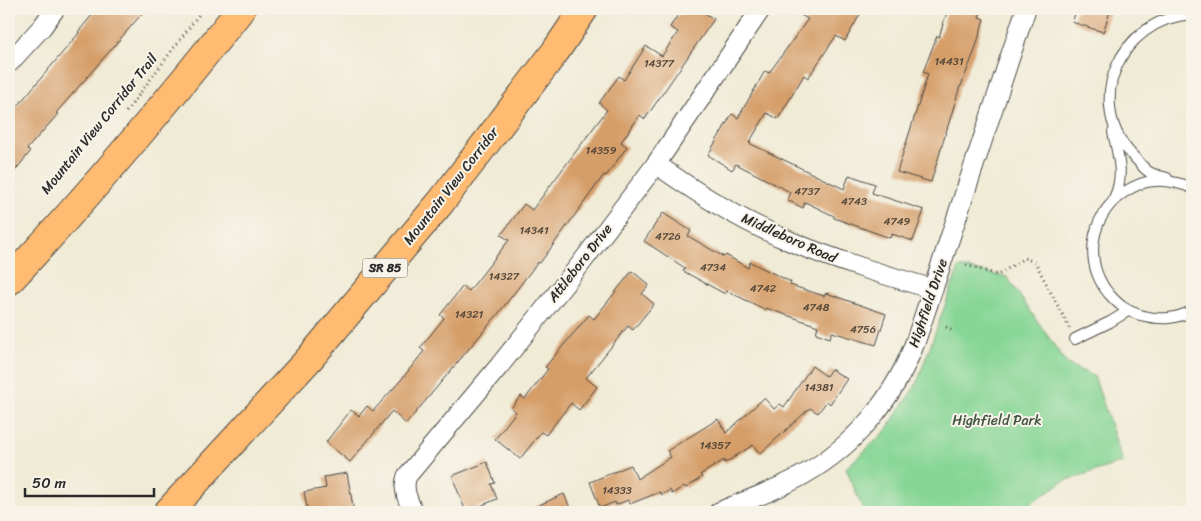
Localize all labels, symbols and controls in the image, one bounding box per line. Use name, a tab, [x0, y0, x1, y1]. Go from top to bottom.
street label: Mountain View Corridor Trail	[34, 47, 165, 200]
house number: 14431	[934, 52, 964, 71]
house number: 14377	[644, 54, 675, 73]
street label: Mountain View Corridor	[397, 120, 506, 251]
house number: 14359	[585, 141, 617, 160]
house number: 4737	[794, 182, 820, 201]
house number: 4743	[841, 192, 867, 211]
street label: Middleboro Road	[737, 206, 842, 271]
house number: 4749	[884, 212, 911, 231]
street label: Attleboro Drive	[540, 218, 619, 309]
house number: 14341	[519, 221, 549, 240]
house number: 4726	[655, 227, 681, 246]
street label: Highfield Drive	[901, 255, 955, 351]
road number: SR 85	[362, 258, 408, 278]
house number: 4734	[700, 258, 726, 277]
house number: 14327	[489, 267, 520, 286]
house number: 4742	[750, 279, 777, 298]
house number: 4748	[803, 298, 830, 317]
house number: 14321	[455, 305, 484, 324]
house number: 4756	[850, 320, 876, 339]
house number: 14381	[805, 378, 834, 397]
park label: Highfield Park	[952, 408, 1042, 433]
house number: 14357	[700, 436, 731, 455]
scale bar	[25, 466, 154, 498]
text: 50 m	[32, 470, 67, 496]
house number: 14333	[602, 481, 632, 500]

